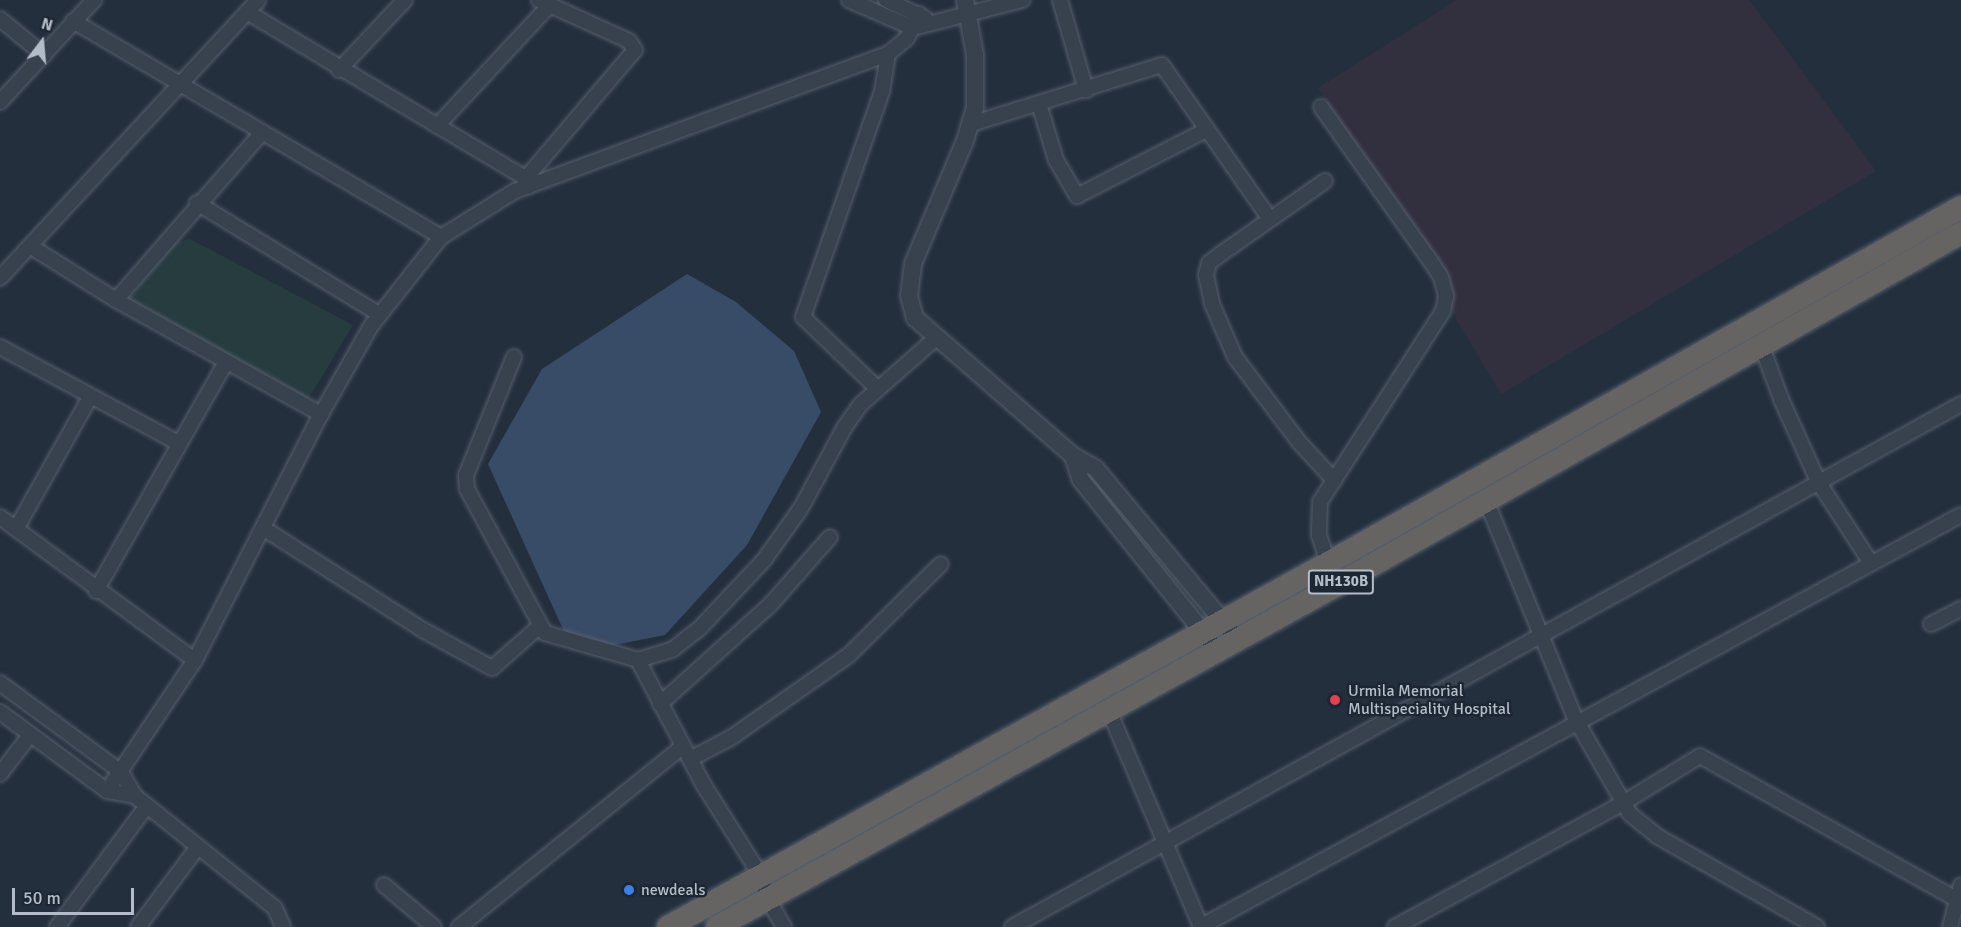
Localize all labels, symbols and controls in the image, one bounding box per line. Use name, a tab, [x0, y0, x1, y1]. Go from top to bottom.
north arrow	[12, 12, 72, 72]
text: N	[39, 14, 55, 36]
road number: NH130B	[1306, 570, 1376, 594]
place label: Urmila Memorial Multispeciality Hospital	[1348, 681, 1511, 719]
marker: Urmila Memorial Multispeciality Hospital	[1326, 691, 1344, 709]
scale bar	[15, 876, 136, 914]
place label: newdeals	[641, 880, 705, 900]
marker: newdeals	[622, 883, 636, 897]
text: 50 m	[23, 887, 61, 909]

